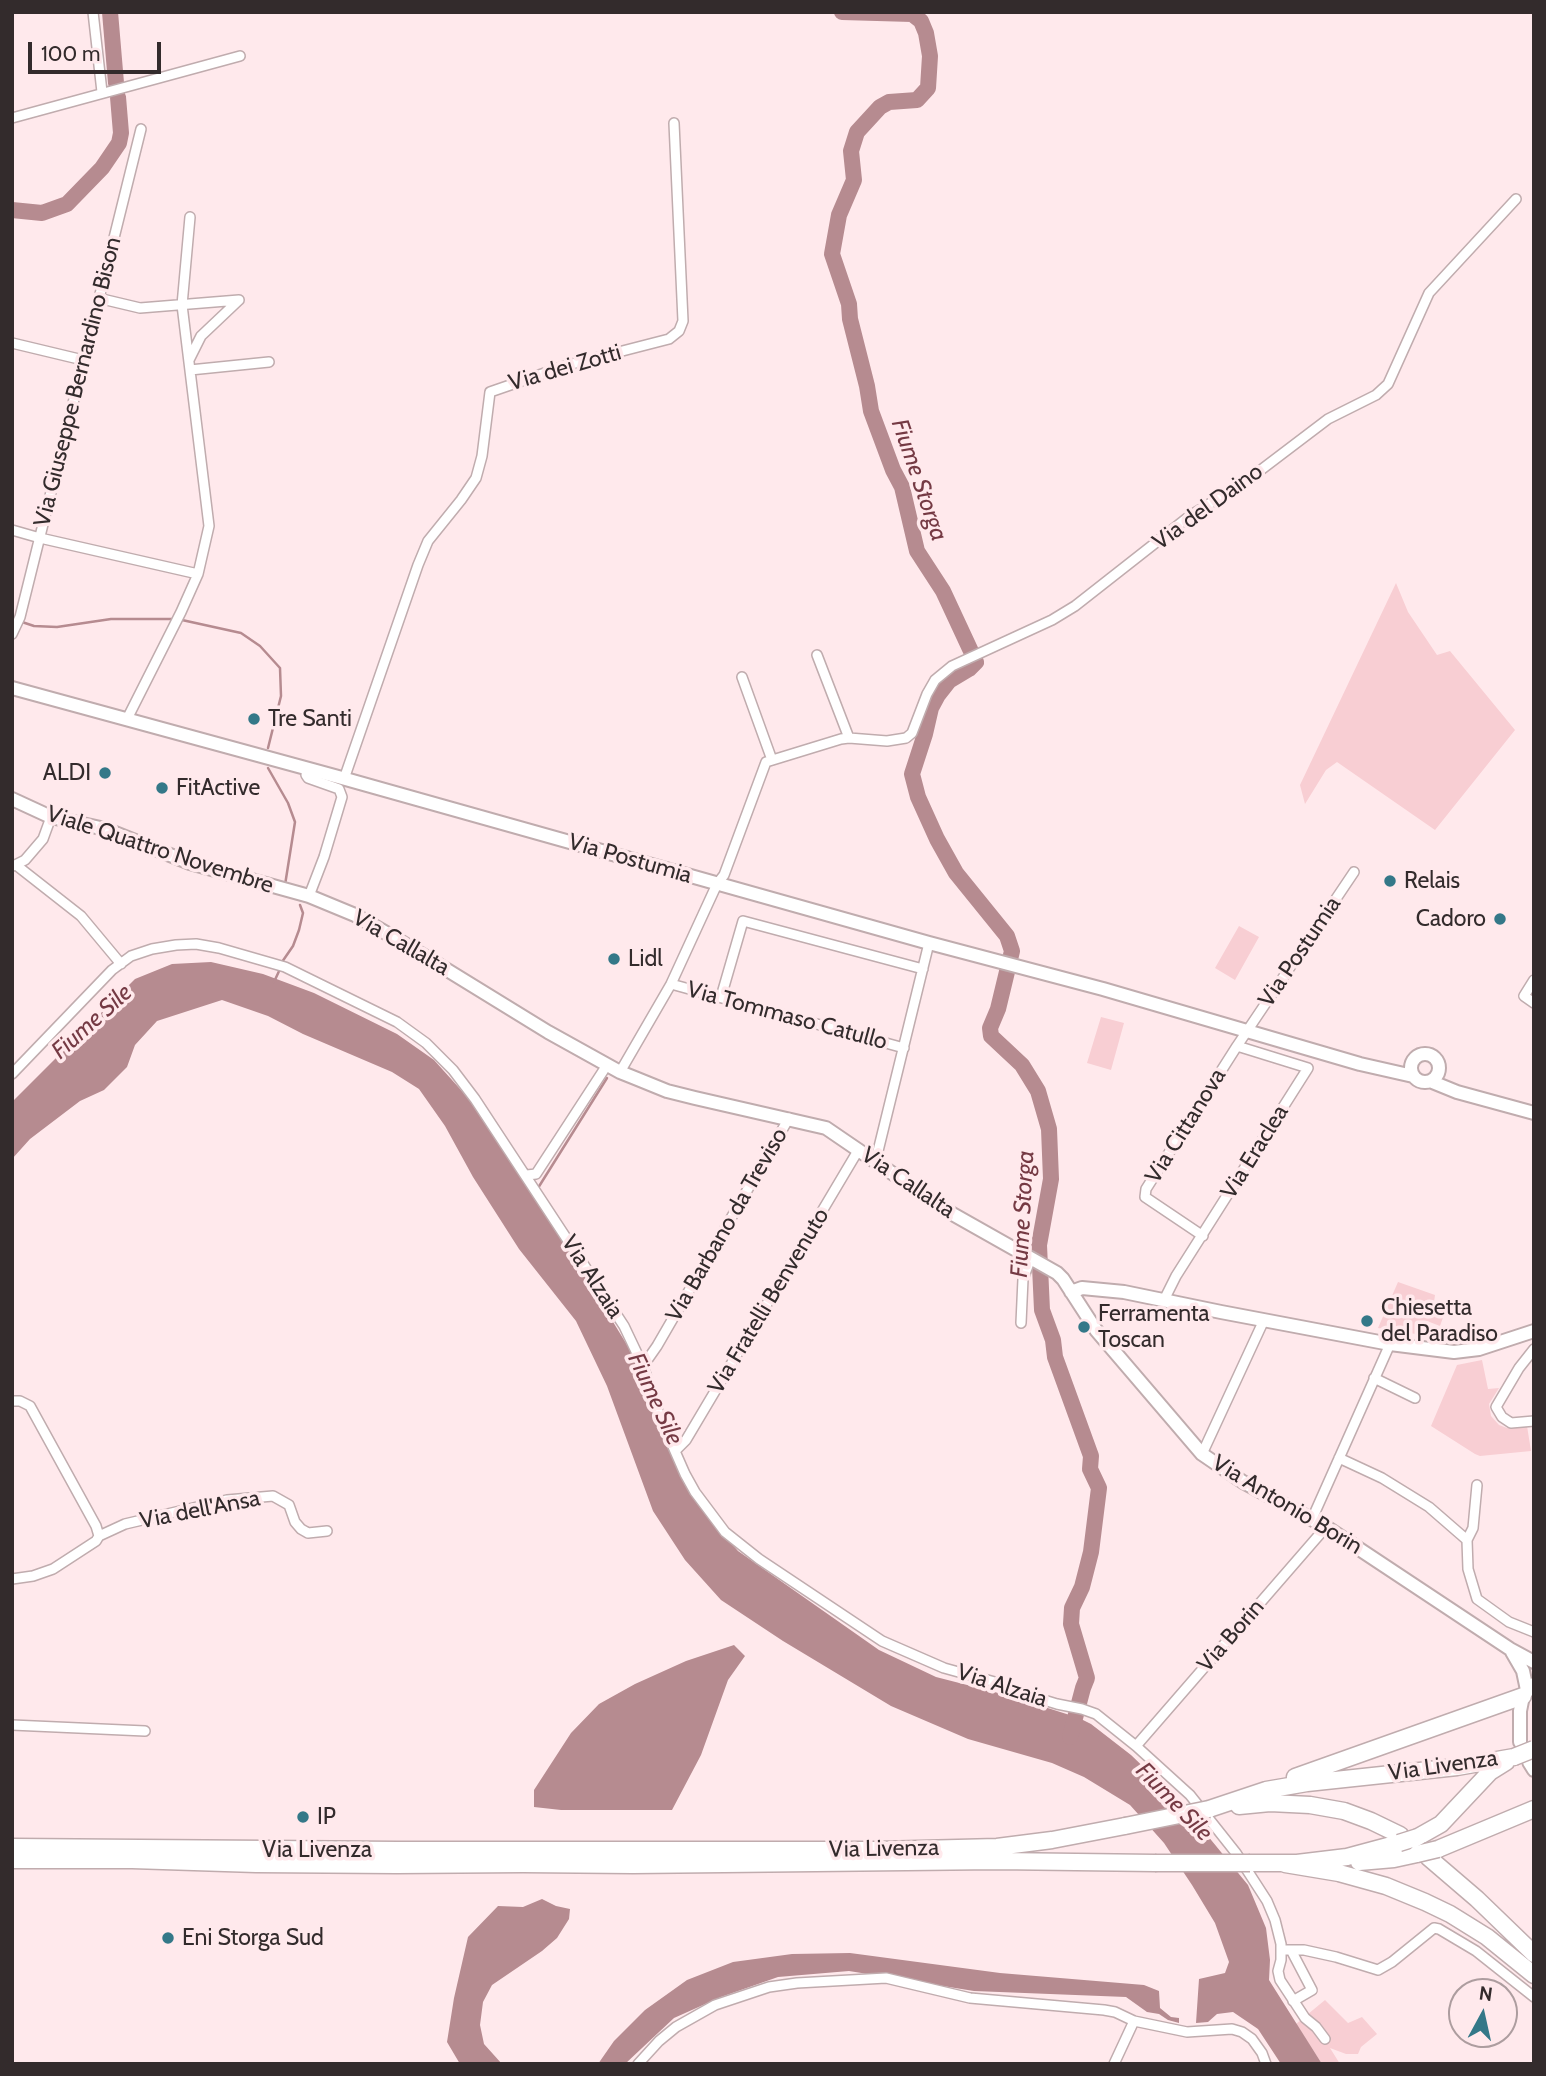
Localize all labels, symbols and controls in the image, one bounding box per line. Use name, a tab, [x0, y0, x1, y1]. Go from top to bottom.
scale bar	[32, 28, 164, 72]
text: 100 m	[41, 41, 100, 66]
street label: Via Giuseppe Bernardino Bison	[29, 234, 127, 530]
street label: Via dei Zotti	[506, 339, 624, 397]
water label: Fiume Storga	[885, 415, 953, 545]
street label: Via del Daino	[1148, 458, 1268, 556]
place label: Tre Santi	[268, 705, 352, 733]
marker: Tre Santi	[246, 711, 262, 727]
place label: ALDI	[43, 759, 91, 787]
marker: ALDI	[97, 765, 113, 781]
place label: FitActive	[176, 774, 260, 802]
marker: FitActive	[154, 780, 170, 796]
street label: Viale Quattro Novembre	[43, 800, 277, 900]
street label: Via Postumia	[565, 828, 695, 890]
place label: Relais	[1404, 867, 1460, 895]
marker: Relais	[1382, 873, 1398, 889]
street label: Via Postumia	[1253, 892, 1347, 1012]
street label: Via Callalta	[348, 904, 454, 982]
place label: Cadoro	[1416, 905, 1486, 933]
marker: Cadoro	[1492, 911, 1508, 927]
place label: Lidl	[628, 945, 663, 973]
marker: Lidl	[606, 951, 622, 967]
street label: Via Tommaso Catullo	[684, 976, 890, 1056]
water label: Fiume Sile	[46, 978, 138, 1066]
street label: Via Cittanova	[1140, 1064, 1232, 1188]
street label: Via Eraclea	[1215, 1100, 1295, 1204]
street label: Via Barbano da Treviso	[660, 1123, 794, 1327]
street label: Via Callalta	[856, 1142, 960, 1224]
water label: Fiume Storga	[1005, 1150, 1041, 1278]
street label: Via Fratelli Benvenuto	[703, 1203, 835, 1399]
street label: Via Alzaia	[555, 1230, 629, 1324]
place label: Chiesetta del Paradiso	[1381, 1294, 1498, 1348]
place label: Ferramenta Toscan	[1098, 1300, 1210, 1354]
marker: Chiesetta del Paradiso	[1359, 1313, 1375, 1329]
marker: Ferramenta Toscan	[1076, 1319, 1092, 1335]
water label: Fiume Sile	[621, 1348, 689, 1450]
street label: Via Antonio Borin	[1207, 1449, 1367, 1561]
street label: Via dell'Ansa	[138, 1485, 262, 1535]
street label: Via Borin	[1192, 1594, 1270, 1678]
street label: Via Alzaia	[953, 1658, 1051, 1714]
street label: Via Livenza	[1387, 1745, 1499, 1787]
water label: Fiume Sile	[1130, 1757, 1218, 1847]
place label: IP	[317, 1803, 336, 1831]
marker: IP	[295, 1809, 311, 1825]
street label: Via Livenza	[829, 1834, 939, 1864]
street label: Via Livenza	[262, 1836, 372, 1864]
place label: Eni Storga Sud	[182, 1924, 324, 1952]
marker: Eni Storga Sud	[160, 1930, 176, 1946]
north arrow	[1448, 1978, 1518, 2048]
text: N	[1477, 1981, 1494, 2006]

